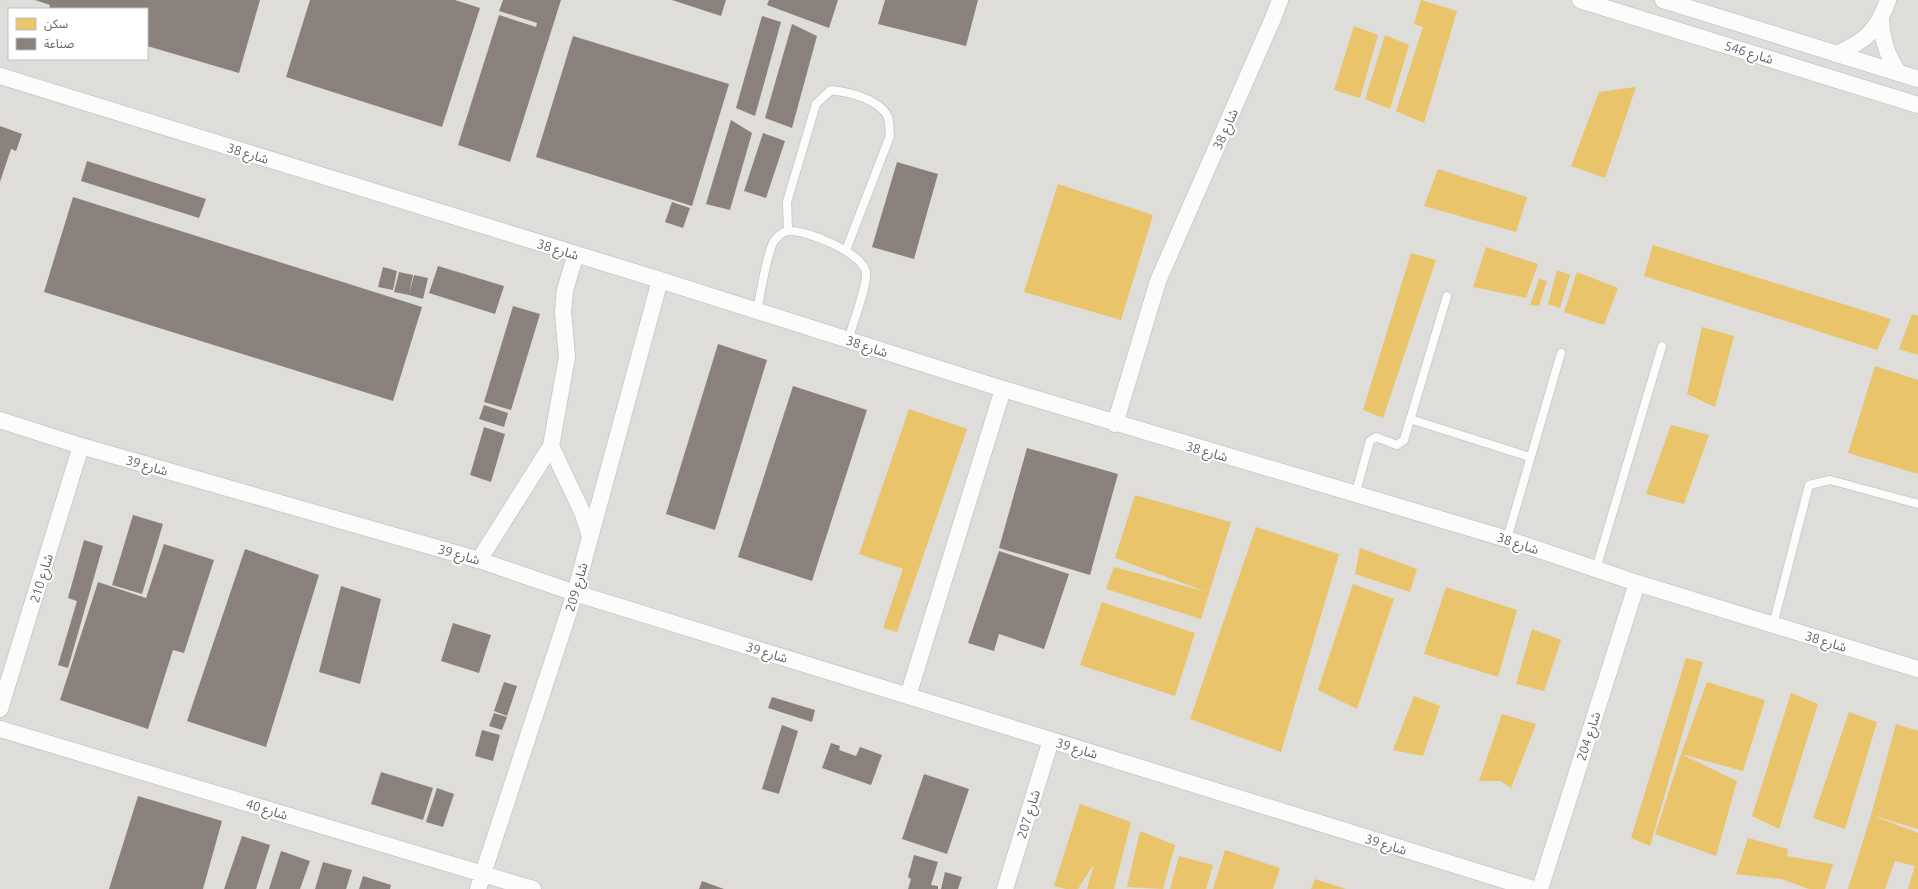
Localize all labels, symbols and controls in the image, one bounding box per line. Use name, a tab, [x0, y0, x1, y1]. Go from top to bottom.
legend	[8, 8, 148, 60]
text: سكن	[44, 17, 68, 31]
text: صناعة	[44, 37, 74, 50]
street label: شارع 546	[1722, 38, 1775, 70]
street label: شارع 38	[1210, 107, 1244, 153]
street label: شارع 38	[224, 140, 271, 170]
street label: شارع 38	[534, 236, 581, 266]
street label: شارع 38	[843, 333, 890, 363]
street label: شارع 38	[1183, 438, 1230, 468]
street label: شارع 39	[123, 452, 170, 482]
street label: شارع 38	[1494, 530, 1541, 560]
street label: شارع 39	[435, 541, 482, 571]
street label: شارع 210	[27, 552, 59, 605]
street label: شارع 209	[562, 561, 594, 614]
street label: شارع 38	[1802, 628, 1849, 658]
street label: شارع 39	[743, 639, 790, 669]
street label: شارع 204	[1574, 710, 1606, 763]
street label: شارع 39	[1053, 735, 1100, 765]
street label: شارع 207	[1014, 788, 1046, 841]
street label: شارع 40	[243, 796, 290, 826]
street label: شارع 39	[1362, 831, 1409, 861]

